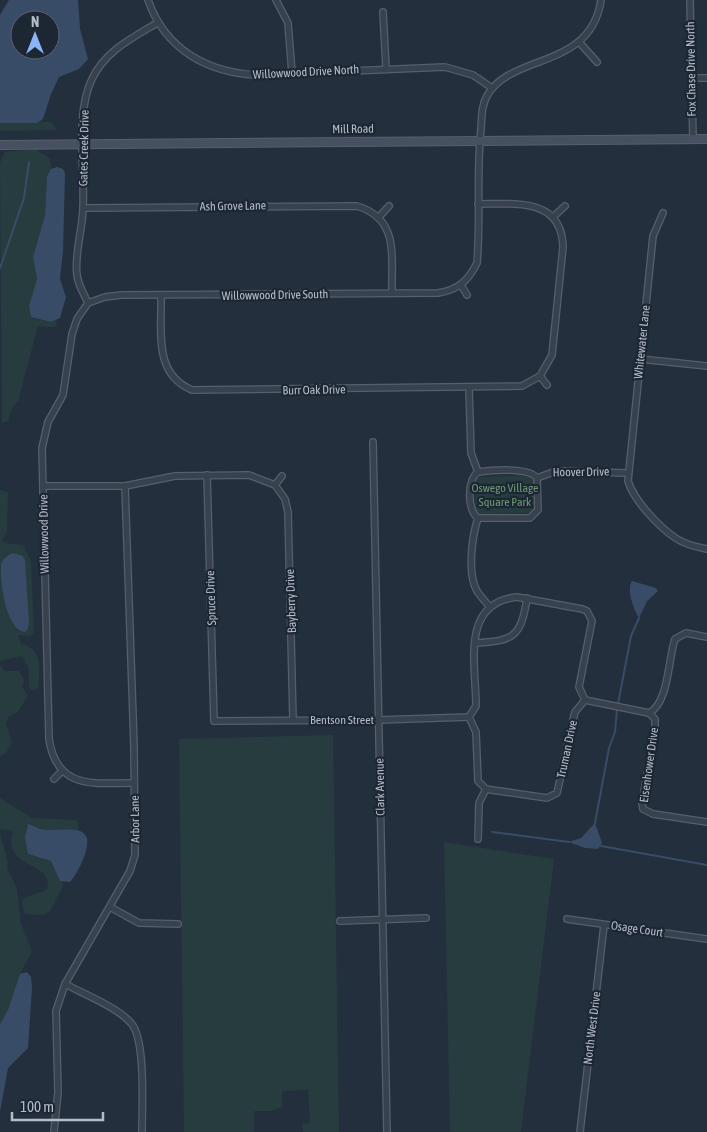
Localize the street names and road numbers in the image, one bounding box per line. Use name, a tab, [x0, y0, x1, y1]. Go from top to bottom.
street label: Fox Chase Drive North	[683, 21, 699, 117]
street label: Willowwood Drive North	[253, 62, 359, 82]
street label: Gates Creek Drive	[76, 110, 92, 186]
street label: Mill Road	[332, 122, 374, 136]
street label: Ash Grove Lane	[200, 198, 266, 214]
street label: Willowwood Drive South	[222, 287, 328, 303]
street label: Whitewater Lane	[631, 304, 653, 380]
street label: Burr Oak Drive	[282, 382, 346, 398]
street label: Hoover Drive	[552, 465, 610, 479]
street label: Willowwood Drive	[36, 494, 52, 574]
street label: Bayberry Drive	[283, 569, 299, 633]
street label: Spruce Drive	[203, 570, 219, 626]
street label: Bentson Street	[310, 713, 375, 727]
street label: Truman Drive	[554, 719, 580, 779]
street label: Eisenhower Drive	[637, 727, 661, 803]
street label: Clark Avenue	[372, 758, 388, 816]
street label: Arbor Lane	[128, 795, 142, 843]
street label: Osage Court	[610, 918, 665, 940]
street label: North West Drive	[581, 991, 603, 1065]

